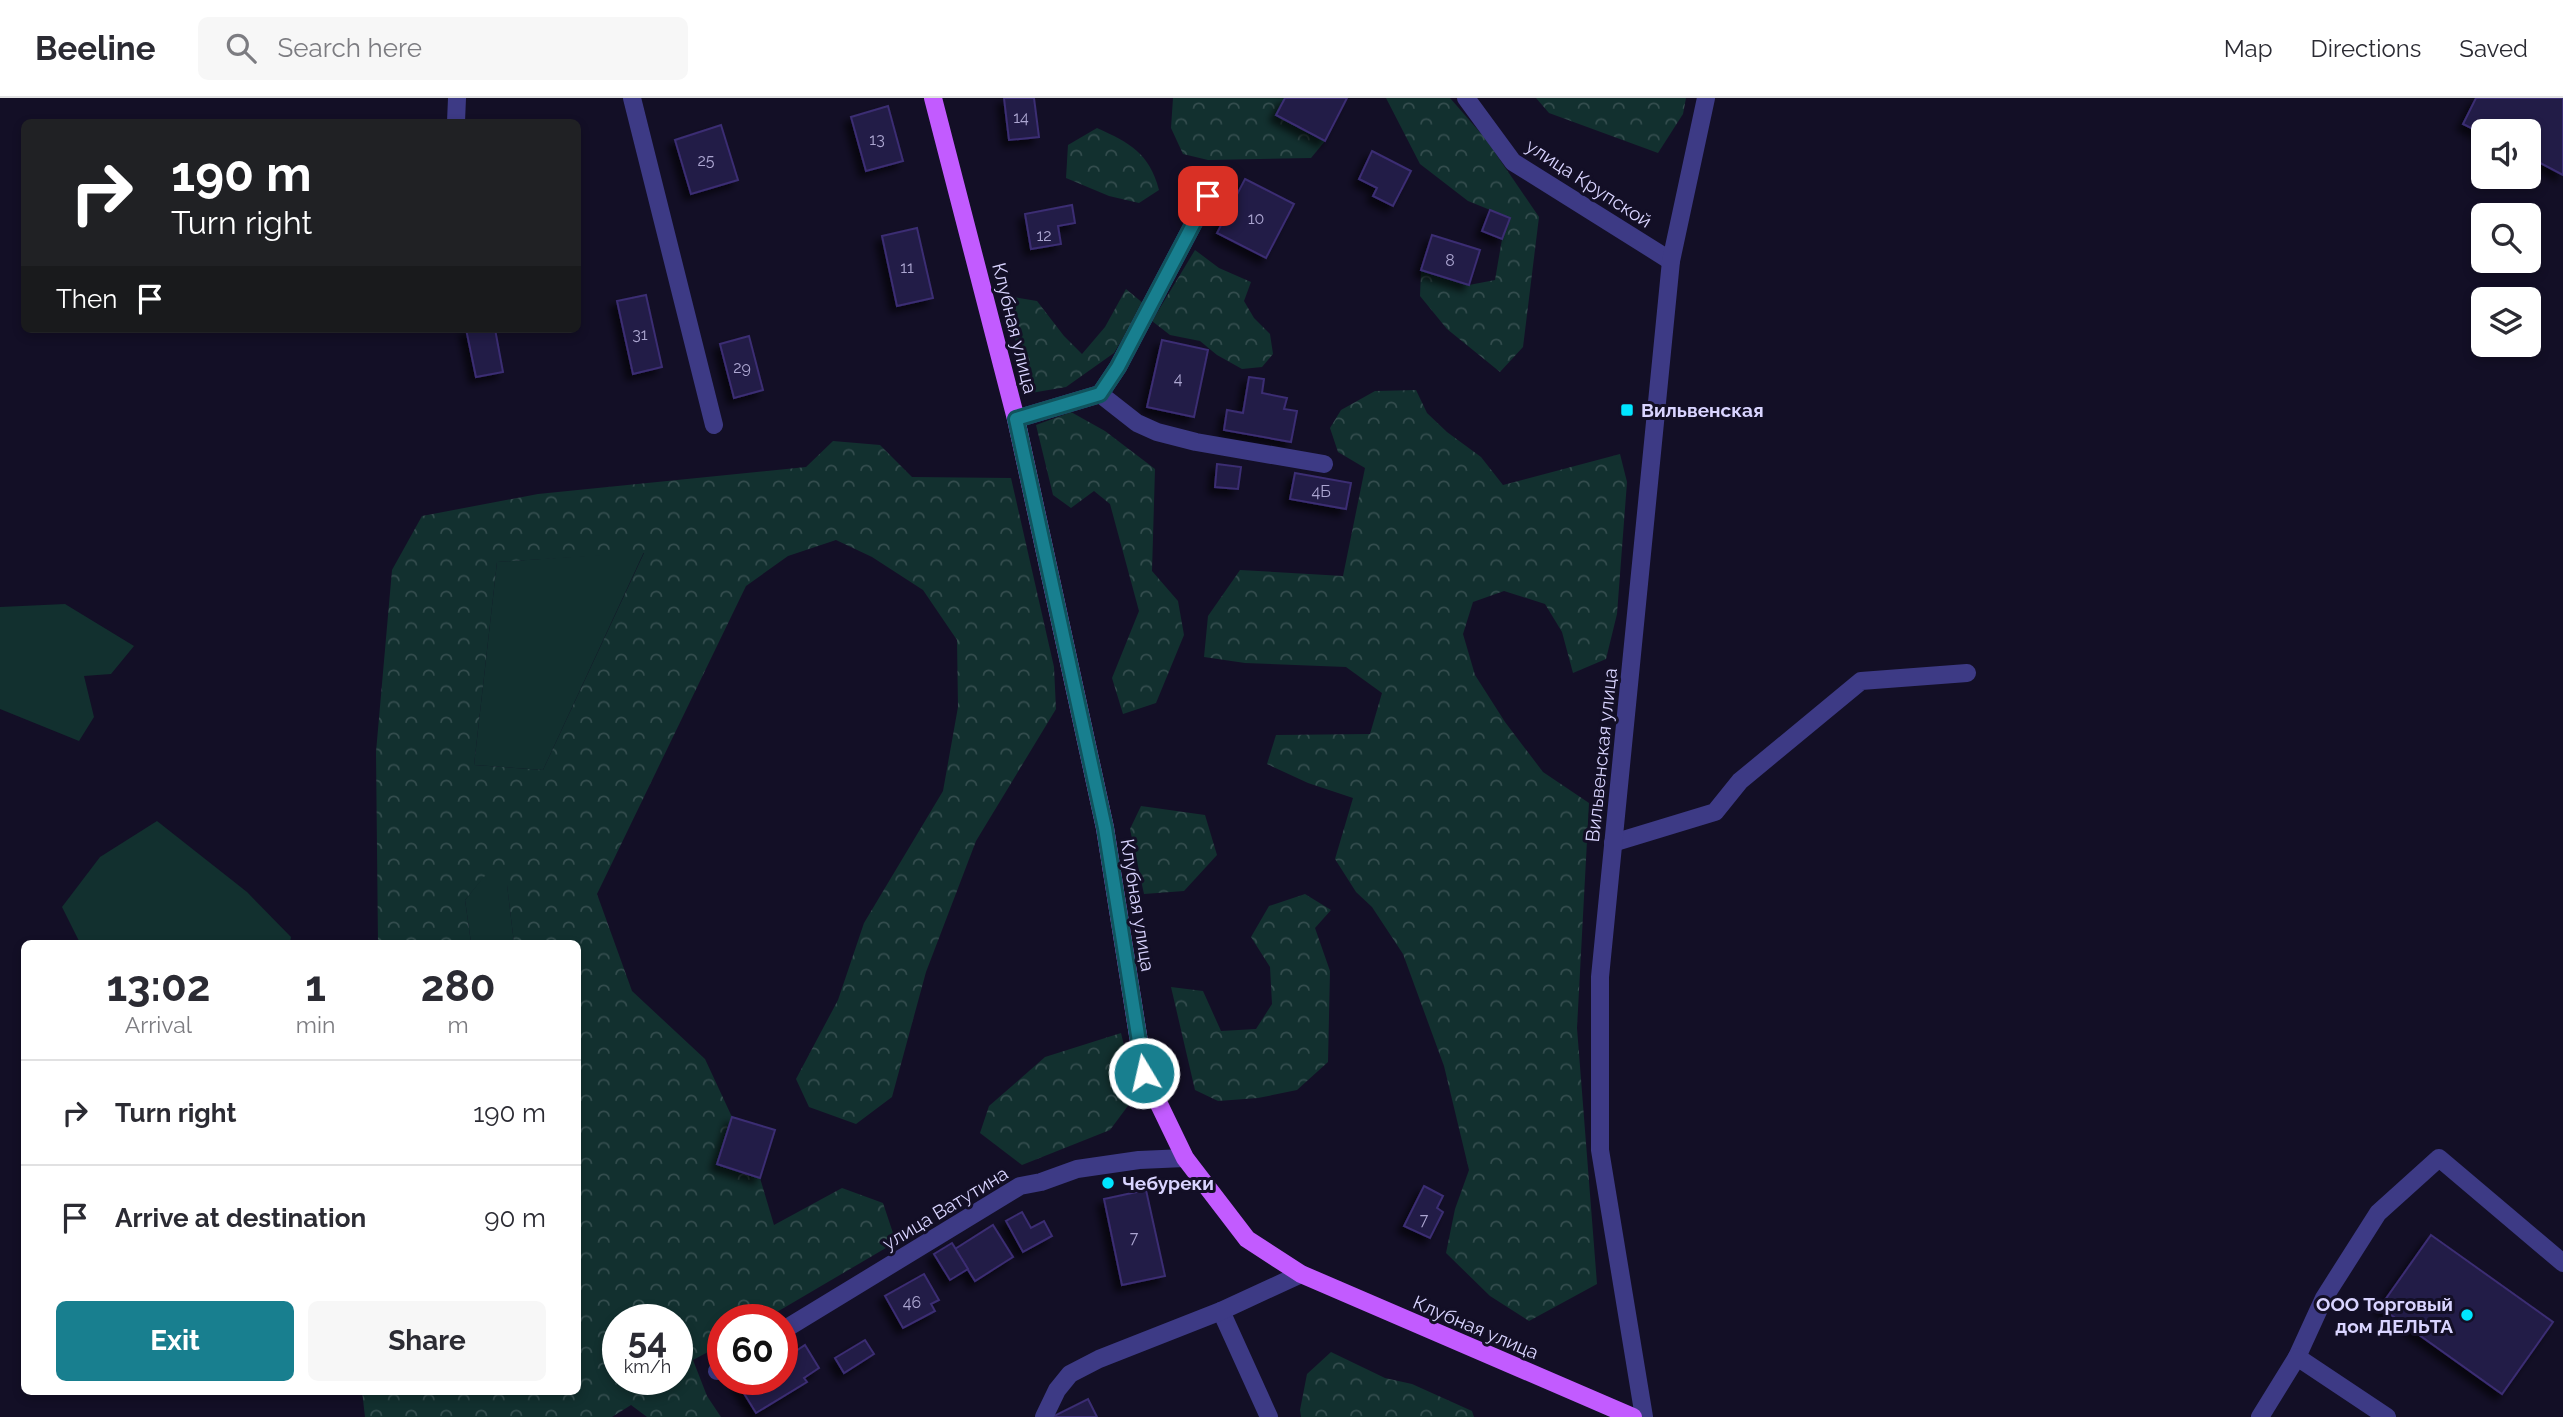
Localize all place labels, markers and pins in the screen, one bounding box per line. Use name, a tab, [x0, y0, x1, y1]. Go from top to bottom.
pin	[1178, 166, 1238, 226]
place label: Вильвенская	[1641, 399, 1764, 421]
marker: Вильвенская	[1619, 402, 1635, 418]
place label: Чебуреки	[1122, 1172, 1214, 1194]
marker: Чебуреки	[1100, 1175, 1116, 1191]
place label: ООО Торговый дом ДЕЛЬТА	[2316, 1293, 2453, 1337]
marker: ООО Торговый дом ДЕЛЬТА	[2459, 1307, 2475, 1323]

